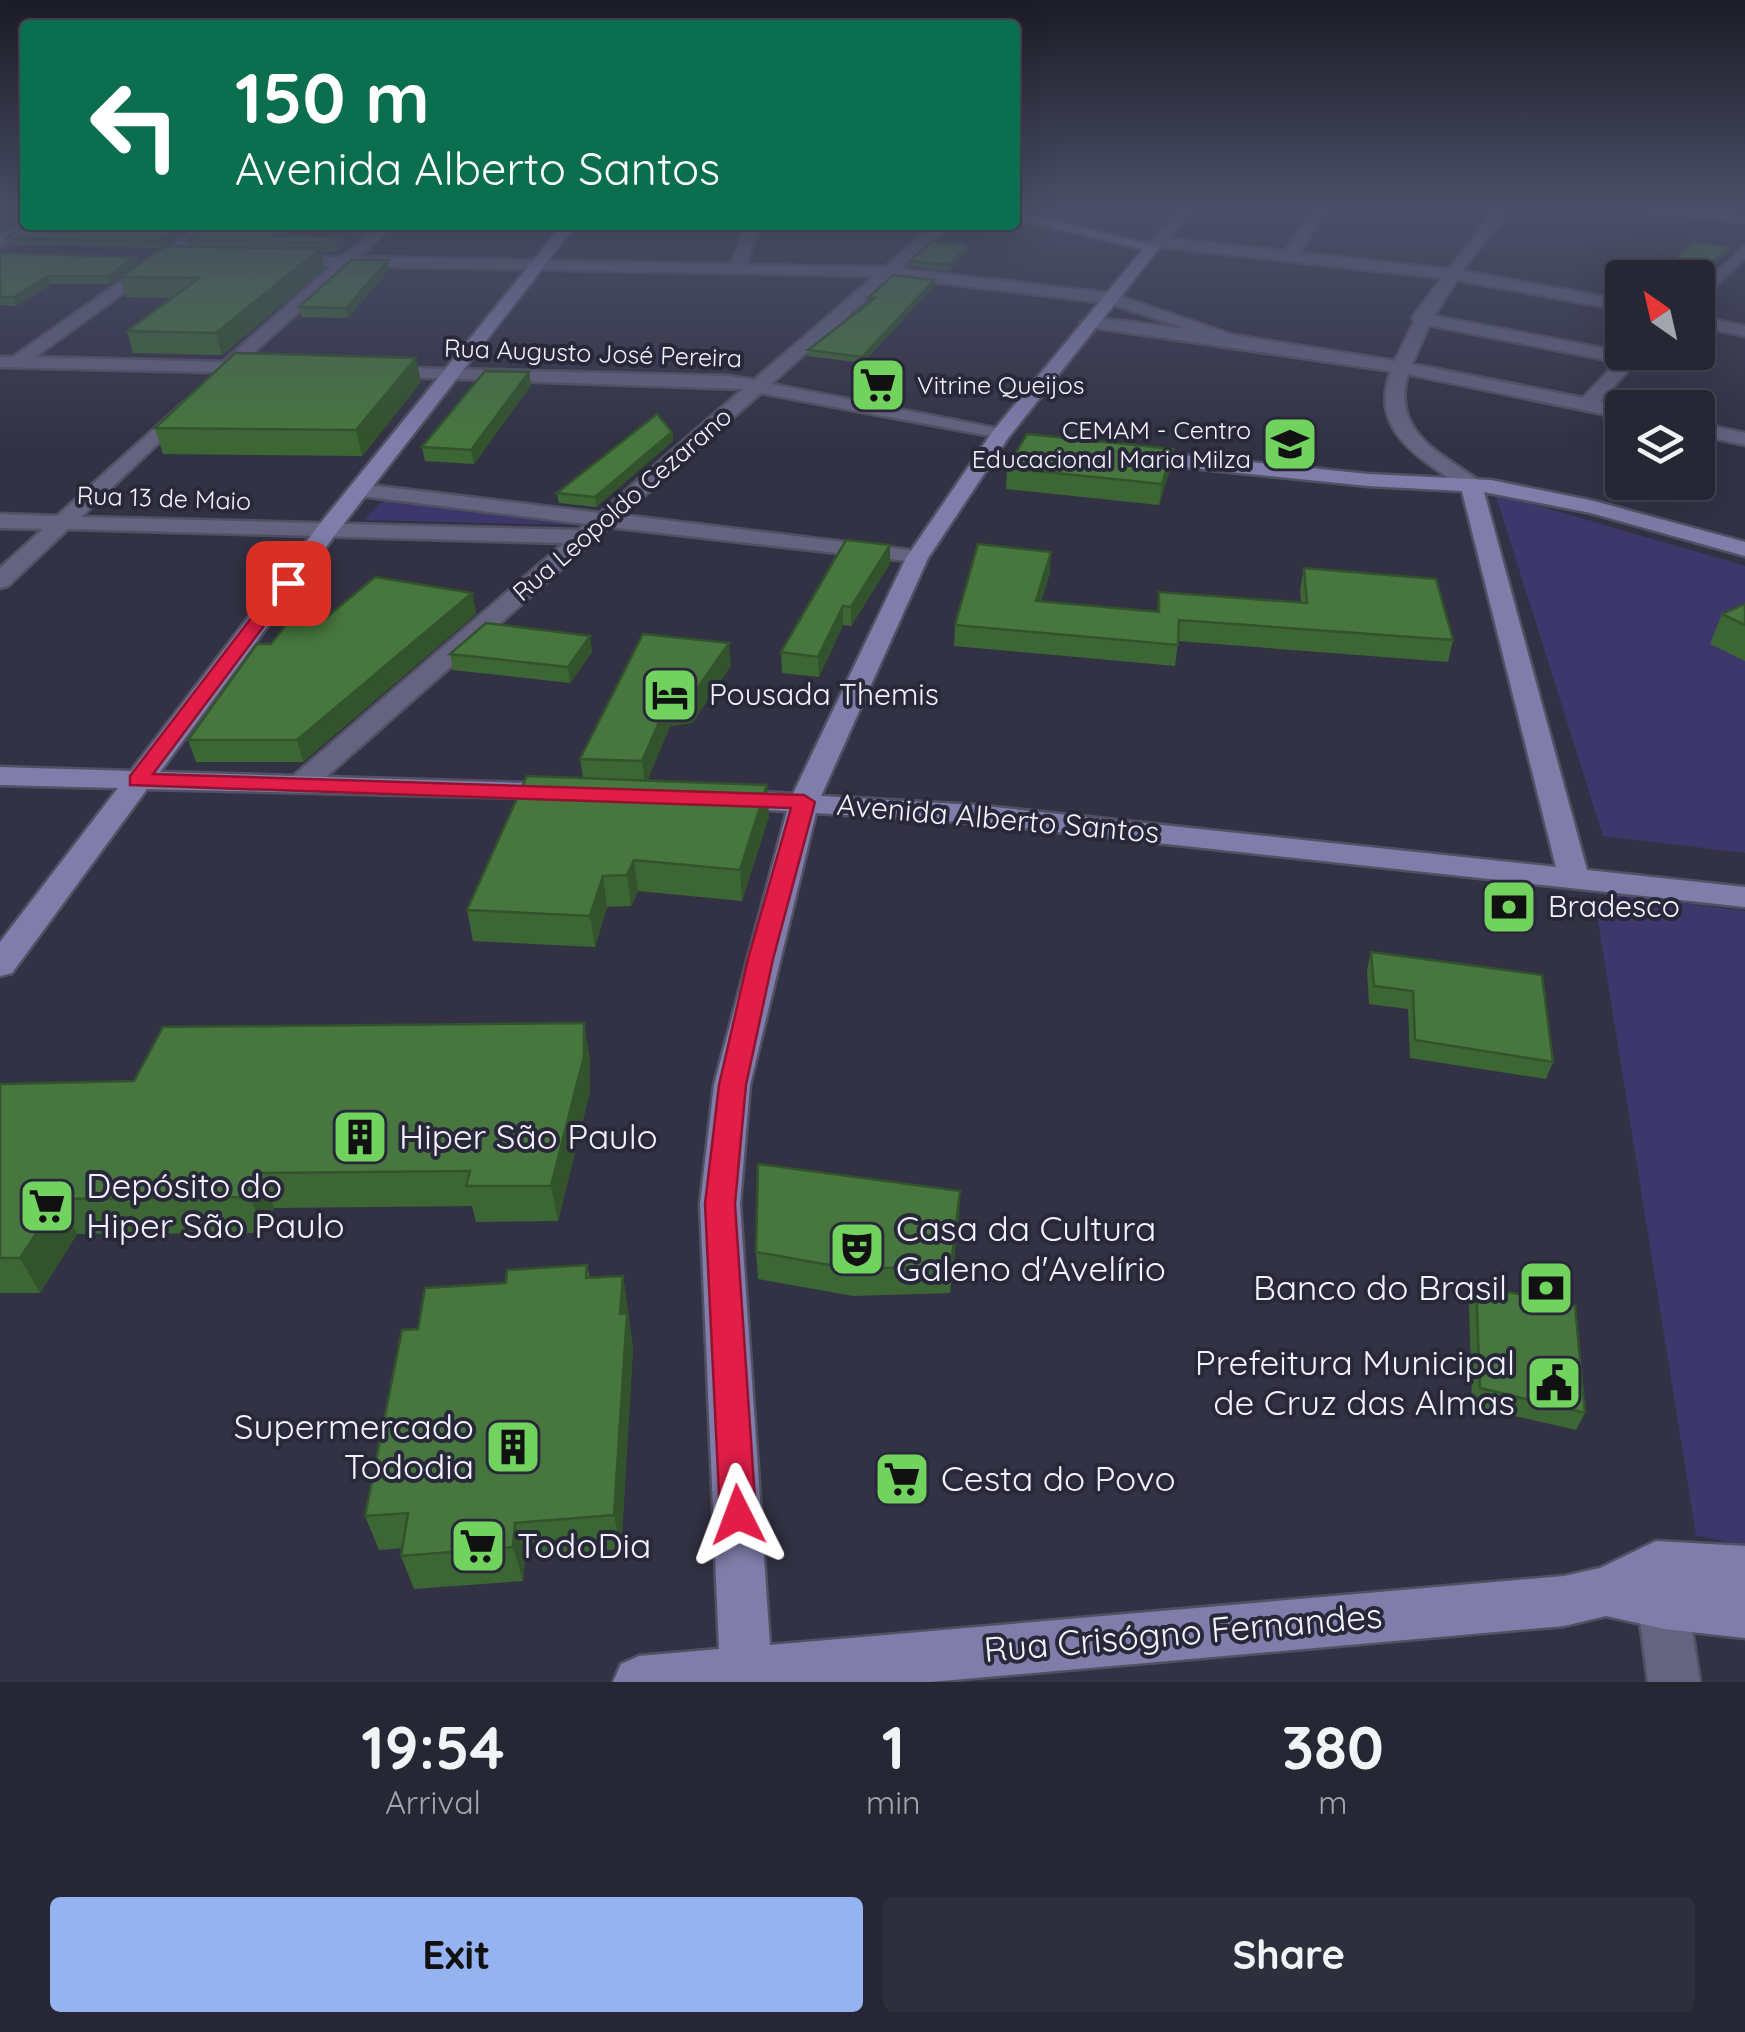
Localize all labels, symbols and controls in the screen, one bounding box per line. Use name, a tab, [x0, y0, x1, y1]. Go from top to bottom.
text: 150 m	[235, 53, 430, 141]
icon: left	[70, 60, 200, 190]
text: Avenida Alberto Santos	[235, 140, 720, 196]
north arrow	[1605, 260, 1715, 370]
map controls	[1605, 260, 1715, 500]
street label: Rua Augusto José Pereira	[444, 332, 743, 373]
supermarket icon: Vitrine Queijos	[848, 355, 908, 415]
place label: Vitrine Queijos	[917, 369, 1084, 400]
button: layers	[1605, 390, 1715, 500]
street label: Rua Leopoldo Cezarano	[506, 400, 737, 607]
place label: CEMAM - Centro Educacional Maria Milza	[972, 414, 1251, 474]
school or university icon: CEMAM - Centro Educacional Maria Milza	[1260, 414, 1320, 474]
street label: Rua 13 de Maio	[76, 479, 252, 516]
pin	[246, 541, 331, 626]
icon: arrive	[261, 556, 316, 611]
hotel icon: Pousada Themis	[640, 665, 700, 725]
place label: Pousada Themis	[709, 675, 939, 713]
street label: Avenida Alberto Santos	[835, 785, 1161, 851]
bank icon: Bradesco	[1479, 877, 1539, 937]
place label: Bradesco	[1548, 887, 1680, 925]
building icon: Hiper São Paulo	[330, 1107, 390, 1167]
place label: Hiper São Paulo	[399, 1114, 658, 1158]
place label: Depósito do Hiper São Paulo	[86, 1163, 345, 1247]
supermarket icon: Depósito do Hiper São Paulo	[17, 1176, 77, 1236]
place label: Casa da Cultura Galeno d'Avelírio	[896, 1206, 1166, 1290]
theatre icon: Casa da Cultura Galeno d'Avelírio	[827, 1219, 887, 1279]
bank icon: Banco do Brasil	[1516, 1258, 1576, 1318]
place label: Banco do Brasil	[1253, 1265, 1507, 1309]
place label: Prefeitura Municipal de Cruz das Almas	[1195, 1340, 1515, 1424]
public building icon: Prefeitura Municipal de Cruz das Almas	[1524, 1353, 1584, 1413]
place label: Supermercado Tododia	[234, 1404, 474, 1488]
building icon: Supermercado Tododia	[483, 1417, 543, 1477]
supermarket icon: Cesta do Povo	[872, 1449, 932, 1509]
place label: Cesta do Povo	[941, 1456, 1176, 1500]
position arrow	[686, 1463, 790, 1567]
supermarket icon: TodoDia	[448, 1516, 508, 1576]
place label: TodoDia	[517, 1523, 651, 1567]
street label: Rua Crisógno Fernandes	[982, 1593, 1384, 1671]
text: 19:54	[361, 1709, 505, 1784]
text: 1	[882, 1709, 905, 1784]
text: 380	[1282, 1709, 1384, 1784]
text: Arrival	[385, 1782, 481, 1822]
text: min	[866, 1782, 921, 1822]
text: m	[1318, 1782, 1347, 1822]
button: Exit	[50, 1897, 863, 2012]
button: Share	[883, 1897, 1695, 2012]

